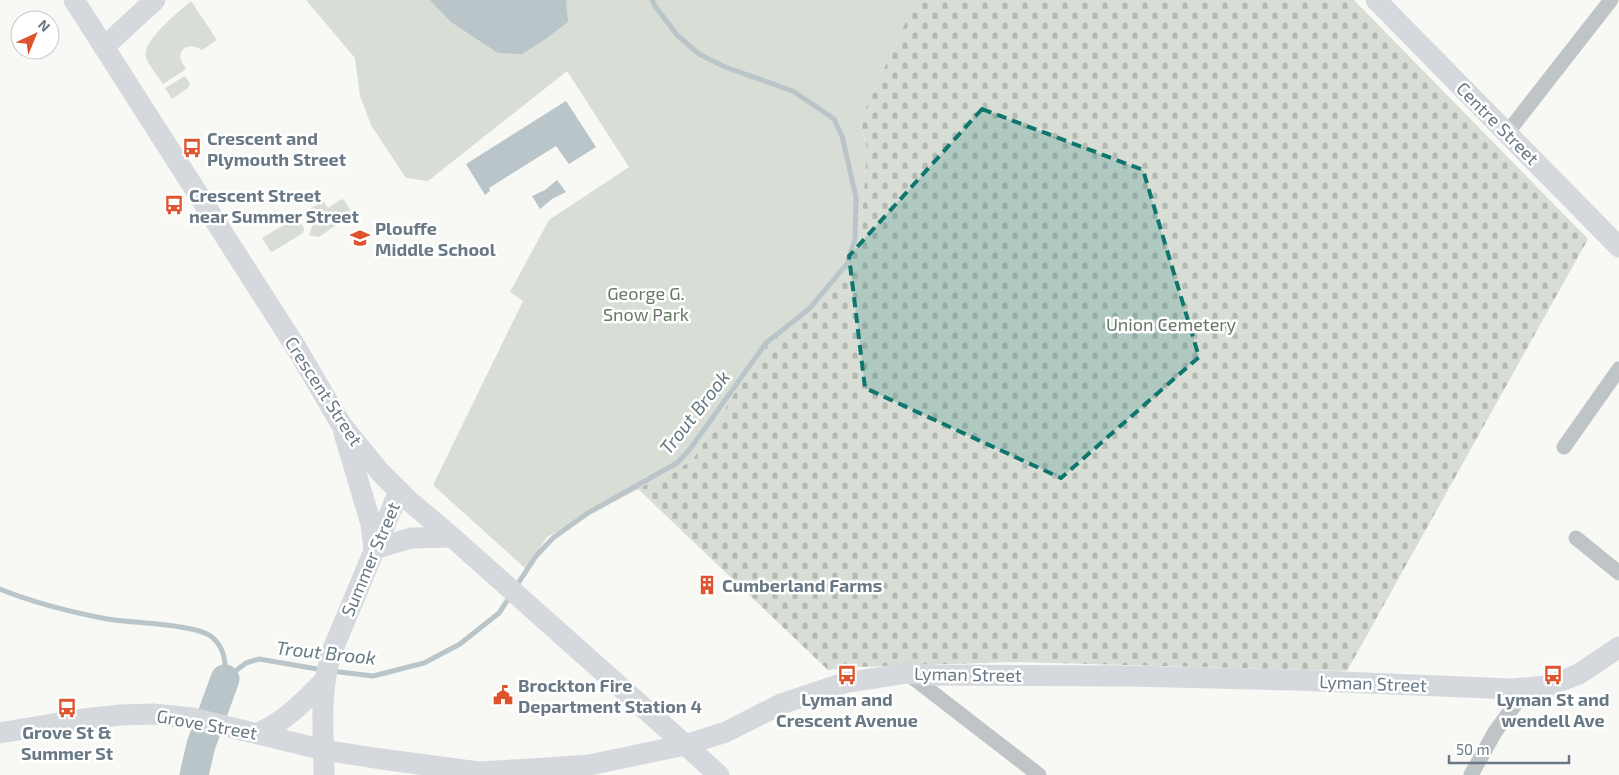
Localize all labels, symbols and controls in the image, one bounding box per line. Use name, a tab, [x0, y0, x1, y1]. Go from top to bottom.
north arrow	[10, 10, 60, 60]
text: N	[35, 16, 54, 35]
street label: Centre Street	[1452, 77, 1544, 169]
place label: Crescent and Plymouth Street	[207, 127, 347, 170]
bus stop icon: Crescent and Plymouth Street	[181, 137, 203, 159]
place label: Crescent Street near Summer Street	[189, 184, 359, 227]
bus stop icon: Crescent Street near Summer Street	[163, 194, 185, 216]
place label: Plouffe Middle School	[375, 217, 496, 260]
school or university icon: Plouffe Middle School	[349, 227, 371, 249]
park label: George G. Snow Park	[603, 282, 689, 325]
park label: Union Cemetery	[1106, 313, 1237, 335]
street label: Crescent Street	[281, 332, 368, 450]
water label: Trout Brook	[654, 365, 734, 459]
street label: Summer Street	[336, 498, 404, 620]
building icon: Cumberland Farms	[696, 574, 718, 596]
place label: Cumberland Farms	[722, 574, 882, 596]
water label: Trout Brook	[275, 635, 377, 669]
street label: Lyman Street	[914, 662, 1022, 686]
bus stop icon: Lyman and Crescent Avenue	[836, 664, 858, 686]
bus stop icon: Lyman St and wendell Ave	[1542, 664, 1564, 686]
street label: Lyman Street	[1319, 670, 1427, 696]
place label: Brockton Fire Department Station 4	[518, 674, 702, 717]
public building icon: Brockton Fire Department Station 4	[492, 684, 514, 706]
place label: Lyman and Crescent Avenue	[776, 688, 918, 731]
place label: Lyman St and wendell Ave	[1496, 688, 1610, 731]
bus stop icon: Grove St & Summer St	[56, 697, 78, 719]
street label: Grove Street	[155, 704, 259, 744]
place label: Grove St & Summer St	[21, 721, 114, 764]
scale bar	[1449, 732, 1569, 764]
text: 50 m	[1456, 740, 1490, 758]

